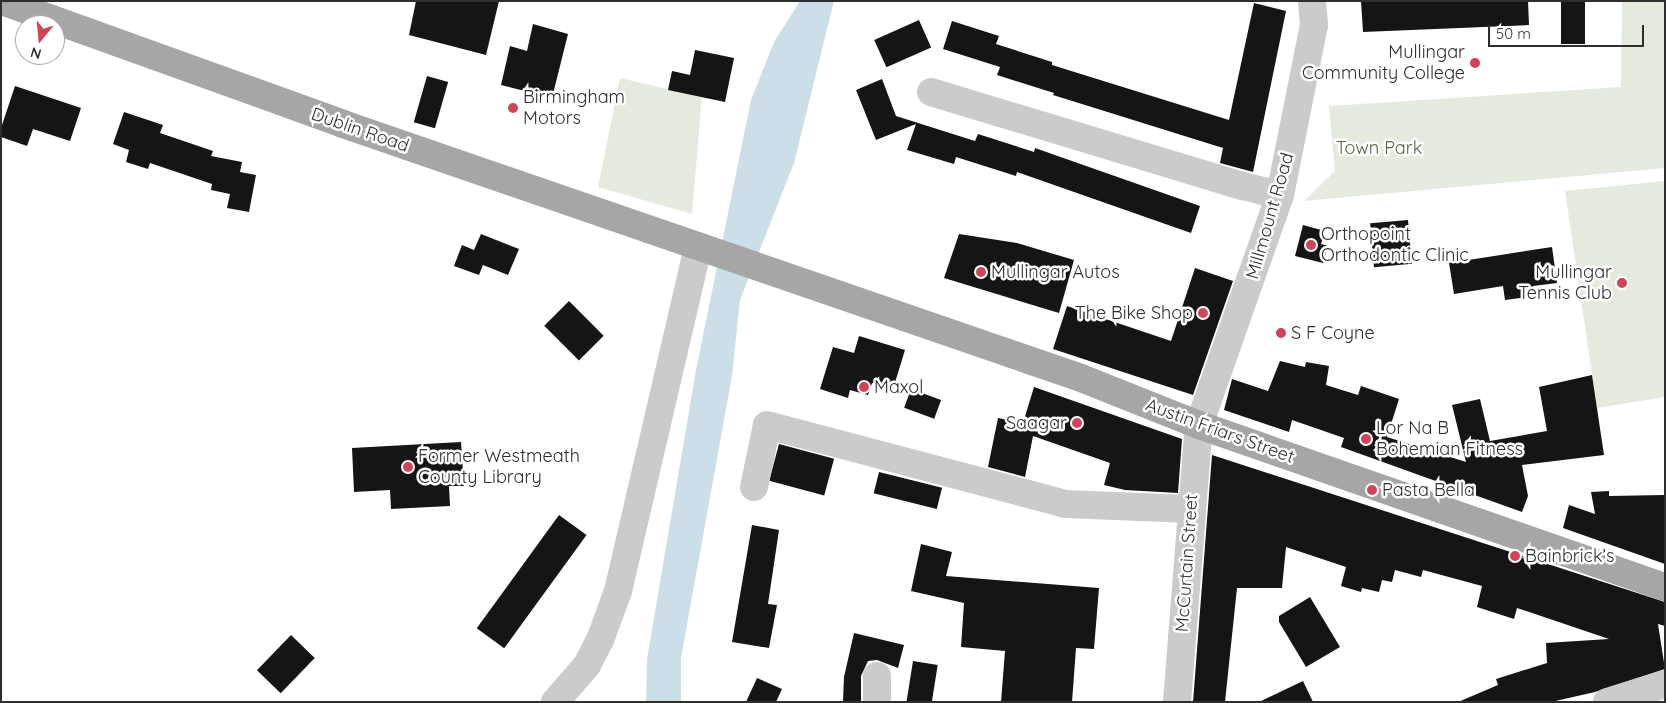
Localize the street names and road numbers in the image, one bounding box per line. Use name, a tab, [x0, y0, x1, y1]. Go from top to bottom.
street label: Dublin Road	[308, 103, 412, 157]
street label: Millmount Road	[1242, 150, 1298, 282]
street label: Austin Friars Street	[1143, 394, 1297, 468]
street label: McCurtain Street	[1171, 493, 1203, 633]

